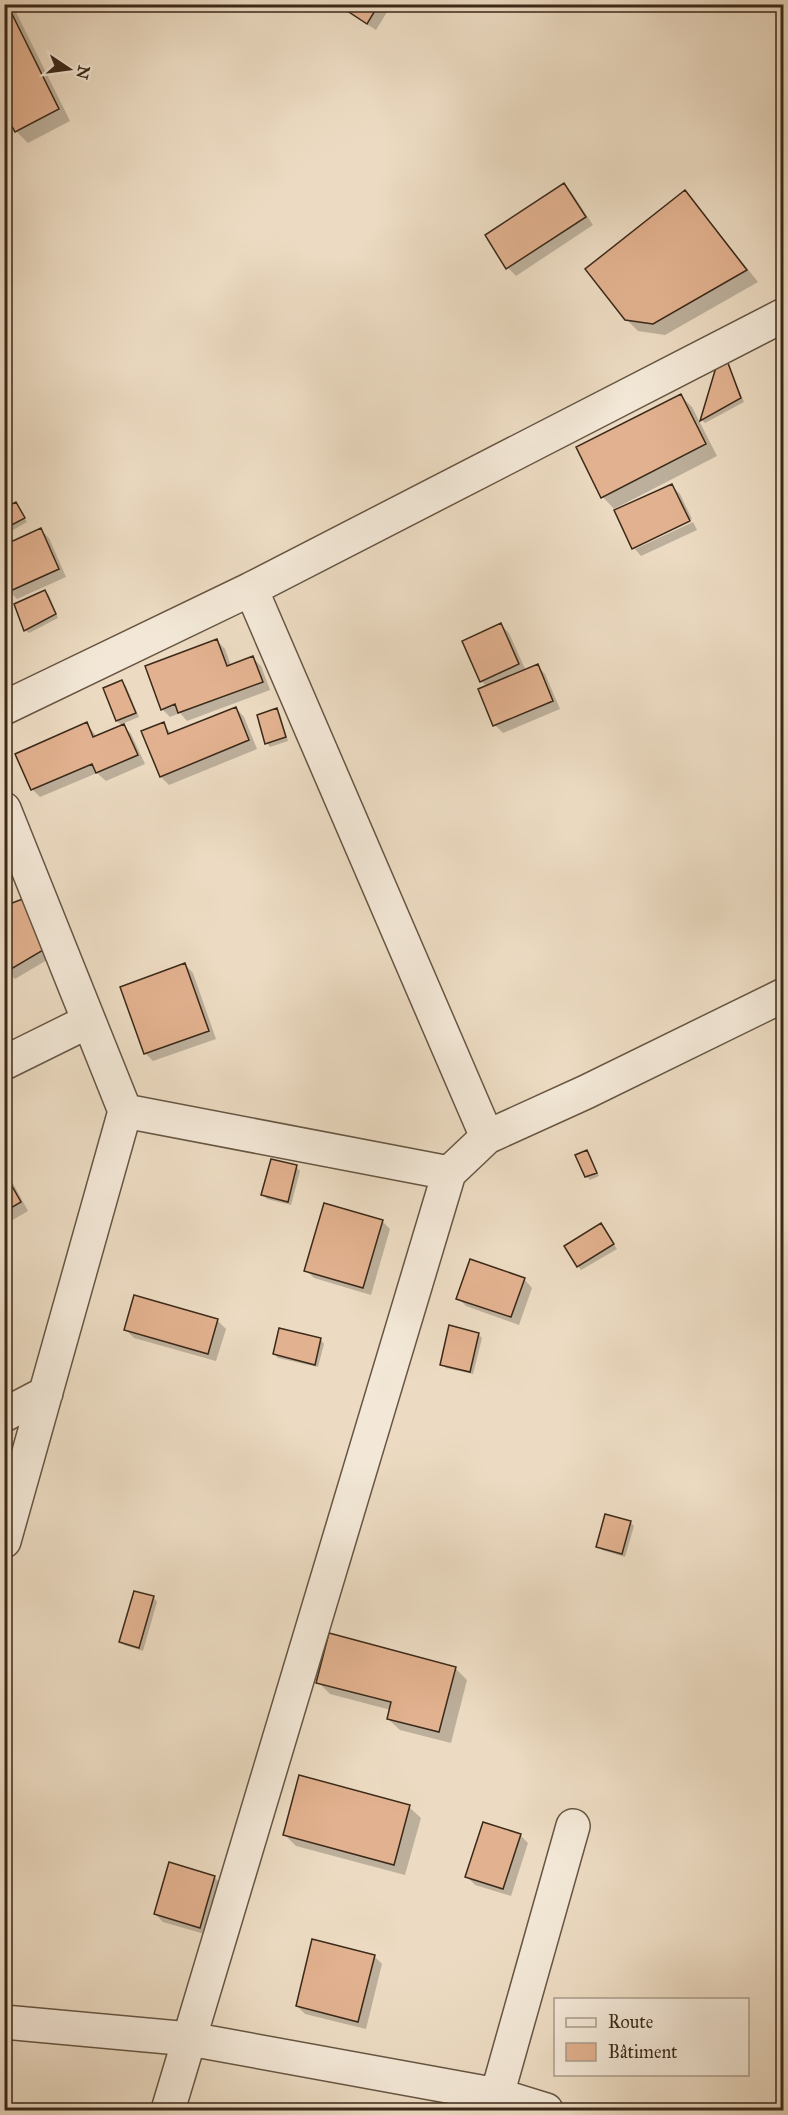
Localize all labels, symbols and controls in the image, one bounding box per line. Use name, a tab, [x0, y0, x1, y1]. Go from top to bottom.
north arrow	[39, 39, 99, 99]
text: N	[72, 64, 94, 81]
legend	[554, 1998, 749, 2076]
text: Route	[608, 2011, 653, 2033]
text: Bâtiment	[608, 2041, 678, 2063]

